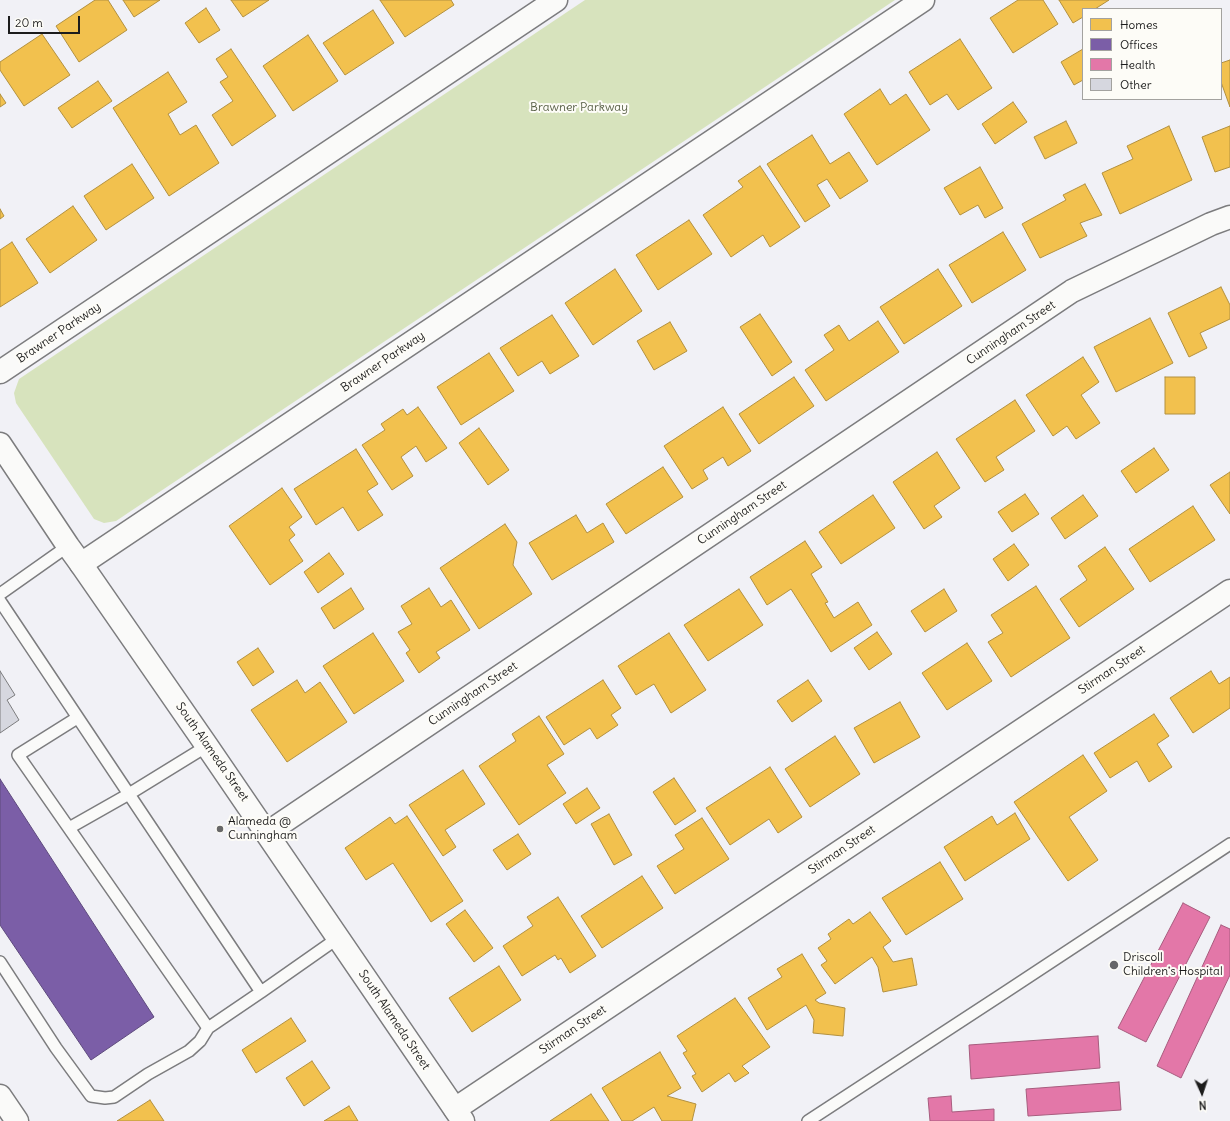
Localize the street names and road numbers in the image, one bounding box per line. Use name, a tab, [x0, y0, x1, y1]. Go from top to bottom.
street label: Cunningham Street	[964, 298, 1058, 368]
street label: Brawner Parkway	[14, 300, 104, 366]
street label: Brawner Parkway	[338, 329, 428, 395]
street label: Cunningham Street	[695, 478, 789, 548]
street label: Stirman Street	[1076, 642, 1148, 698]
street label: Cunningham Street	[426, 659, 520, 729]
street label: South Alameda Street	[172, 700, 252, 804]
street label: Stirman Street	[806, 822, 878, 878]
street label: South Alameda Street	[355, 967, 433, 1073]
street label: Stirman Street	[537, 1002, 609, 1058]

